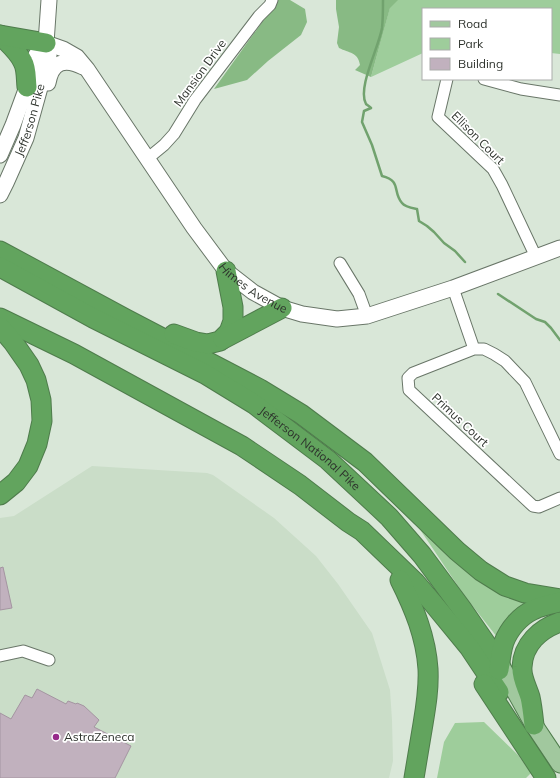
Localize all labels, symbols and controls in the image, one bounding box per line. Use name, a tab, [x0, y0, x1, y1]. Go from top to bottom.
legend	[422, 8, 552, 80]
text: Road	[458, 16, 487, 31]
street label: Mansion Drive	[170, 36, 229, 109]
text: Park	[458, 36, 484, 51]
text: Building	[458, 56, 503, 71]
street label: Jefferson Pike	[11, 82, 48, 158]
street label: Ellison Court	[449, 108, 508, 167]
street label: Himes Avenue	[216, 260, 289, 316]
street label: Primus Court	[429, 390, 492, 450]
street label: Jefferson National Pike	[256, 403, 364, 493]
place label: AstraZeneca	[64, 729, 134, 744]
marker: AstraZeneca	[51, 732, 61, 742]

